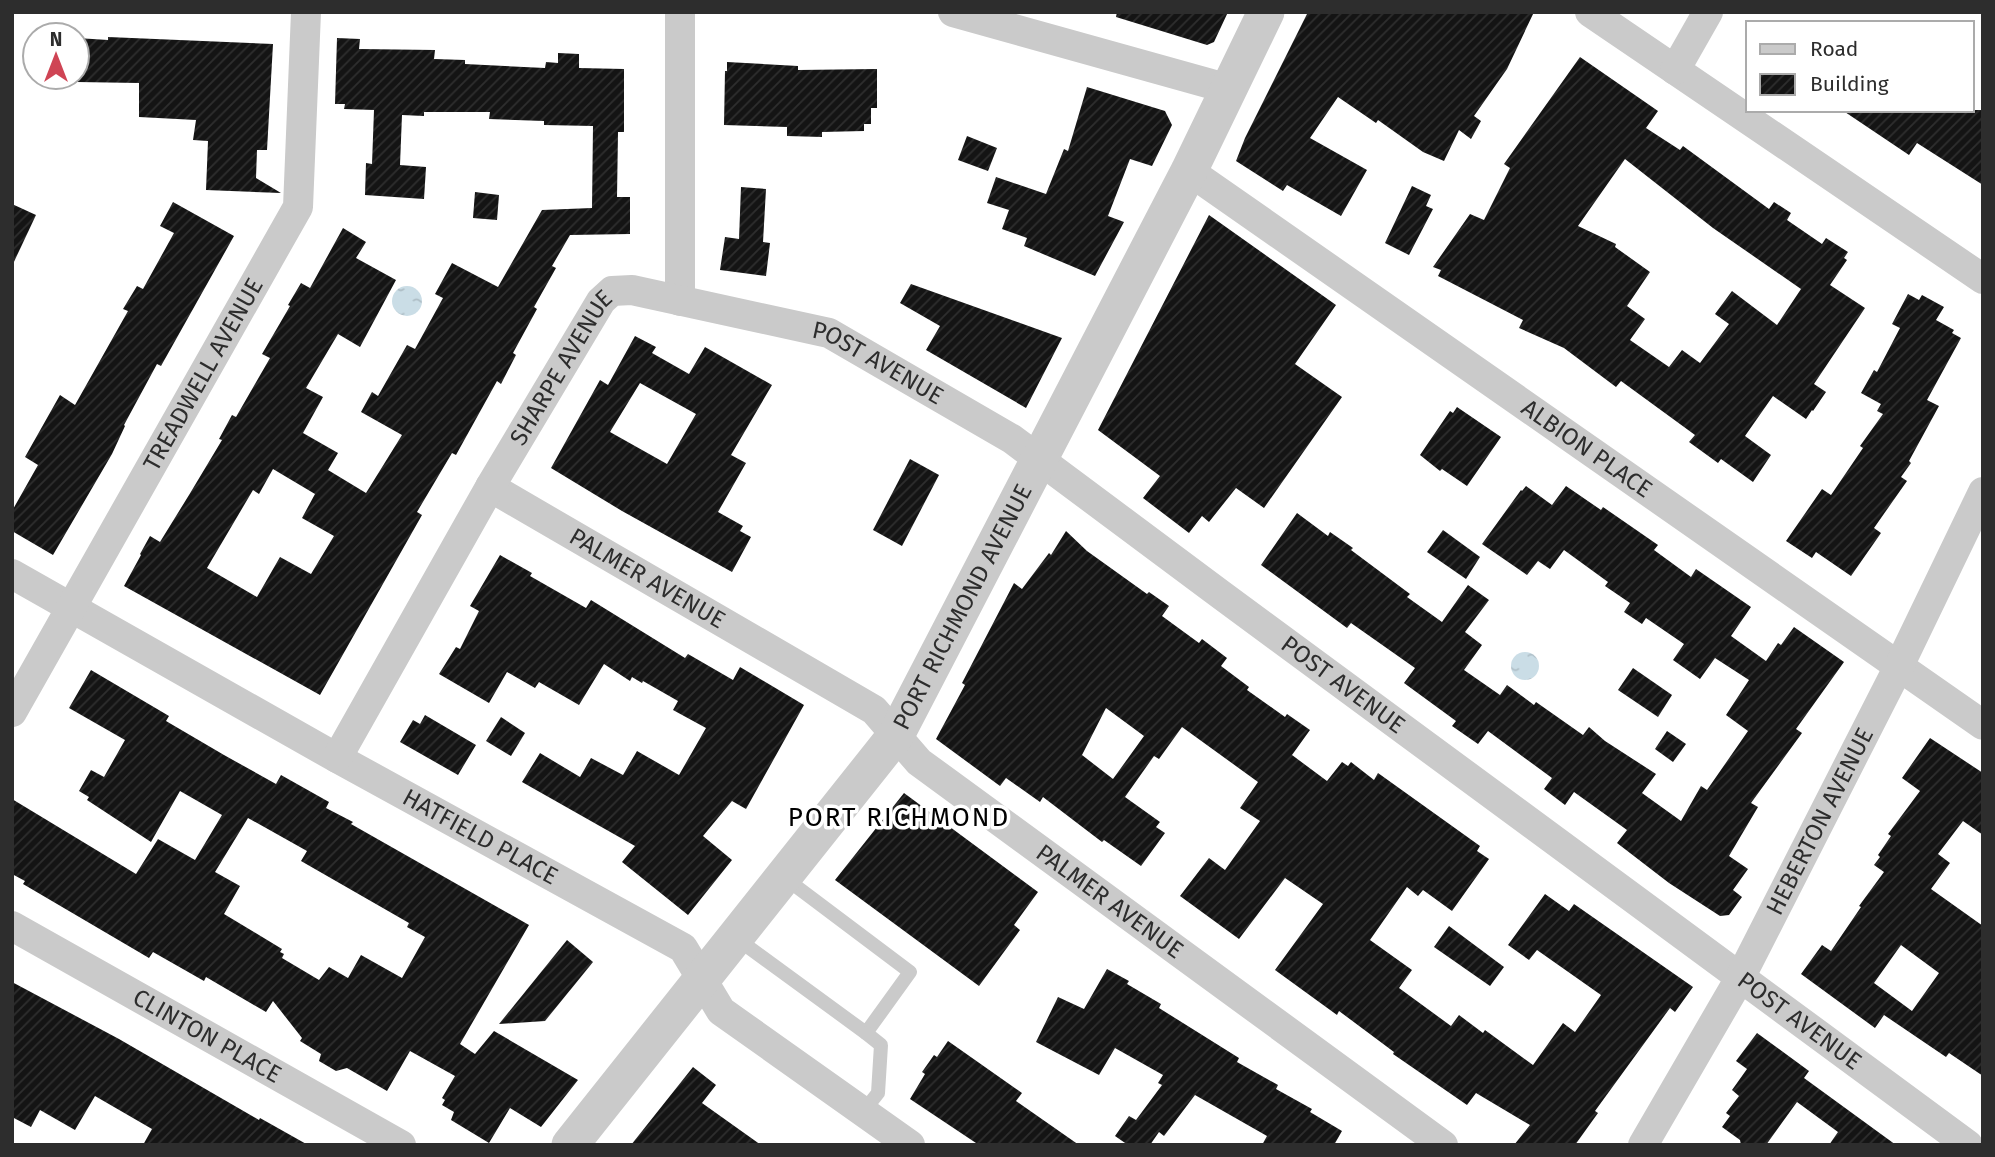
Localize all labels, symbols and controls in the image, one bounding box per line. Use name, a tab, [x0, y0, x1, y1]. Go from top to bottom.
north arrow	[21, 21, 91, 91]
legend	[1746, 21, 1974, 112]
text: N	[50, 28, 62, 51]
text: Road	[1810, 36, 1858, 62]
text: Building	[1810, 71, 1889, 97]
street label: TREADWELL AVENUE	[138, 273, 269, 476]
street label: SHARPE AVENUE	[504, 284, 618, 450]
street label: POST AVENUE	[810, 316, 949, 410]
street label: ALBION PLACE	[1516, 393, 1657, 504]
street label: PORT RICHMOND AVENUE	[887, 480, 1038, 735]
street label: PALMER AVENUE	[565, 522, 730, 634]
street label: POST AVENUE	[1276, 630, 1410, 739]
street label: HEBERTON AVENUE	[1761, 723, 1879, 920]
street label: HATFIELD PLACE	[398, 783, 563, 891]
district label: PORT RICHMOND	[788, 802, 1010, 833]
street label: PALMER AVENUE	[1031, 838, 1189, 964]
street label: POST AVENUE	[1732, 966, 1867, 1076]
street label: CLINTON PLACE	[128, 983, 286, 1089]

